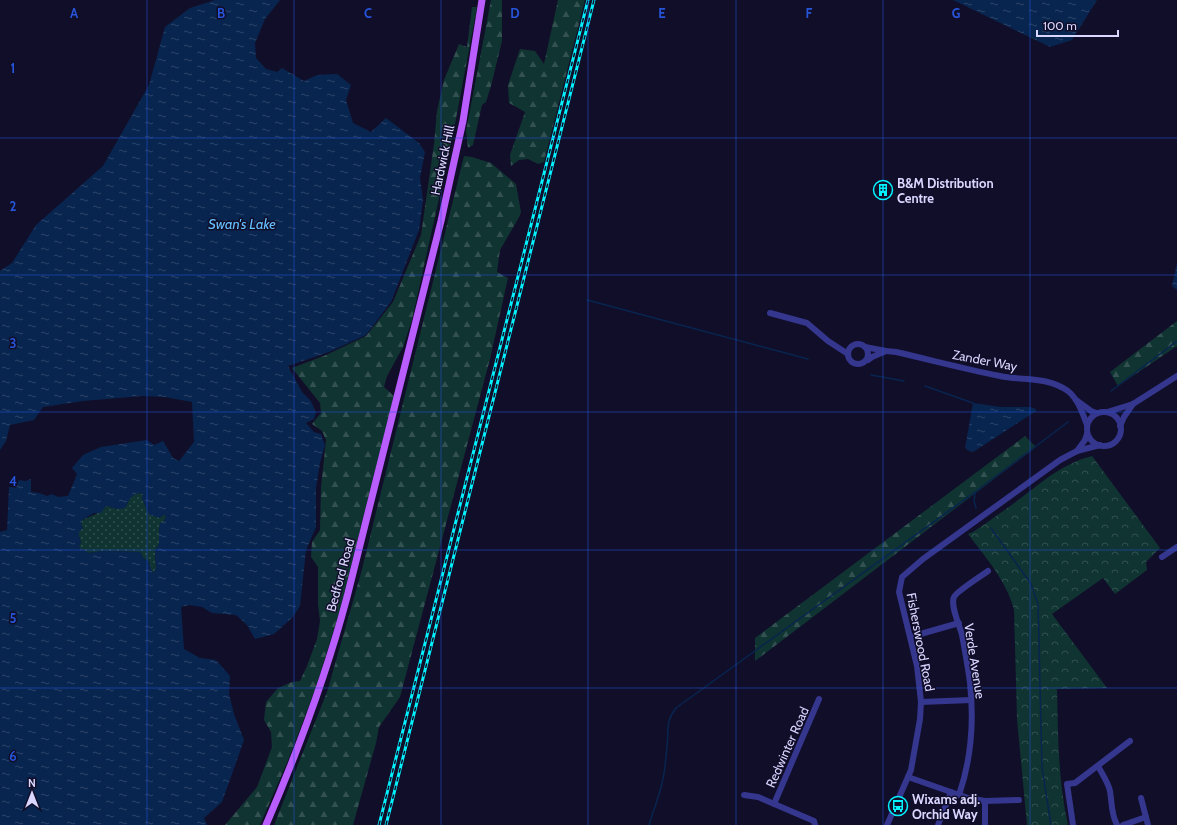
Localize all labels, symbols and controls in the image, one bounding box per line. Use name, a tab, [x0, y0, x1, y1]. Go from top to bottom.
text: A	[70, 5, 79, 21]
text: B	[217, 5, 225, 21]
text: C	[364, 5, 372, 21]
text: D	[510, 5, 520, 21]
text: E	[658, 5, 666, 21]
text: F	[806, 5, 813, 21]
text: G	[952, 5, 961, 21]
scale bar	[1037, 12, 1118, 38]
text: 100 m	[1043, 18, 1077, 33]
text: 1	[11, 60, 15, 76]
street label: Hardwick Hill	[427, 123, 457, 197]
place label: B&M Distribution Centre	[897, 175, 994, 206]
building icon: B&M Distribution Centre	[872, 179, 894, 201]
text: 2	[10, 198, 17, 214]
water label: Swan's Lake	[208, 215, 276, 233]
text: 3	[9, 335, 17, 351]
street label: Zander Way	[951, 346, 1019, 374]
text: 4	[9, 473, 17, 489]
street label: Bedford Road	[323, 537, 357, 613]
street label: Fisherswood Road	[904, 591, 938, 693]
text: 5	[10, 610, 17, 626]
street label: Verde Avenue	[961, 622, 989, 700]
street label: Redwinter Road	[762, 704, 812, 790]
text: 6	[9, 748, 17, 764]
north arrow	[12, 773, 52, 813]
text: N	[28, 776, 36, 790]
place label: Wixams adj. Orchid Way	[912, 791, 980, 822]
bus stop icon: Wixams adj. Orchid Way	[887, 795, 909, 817]

